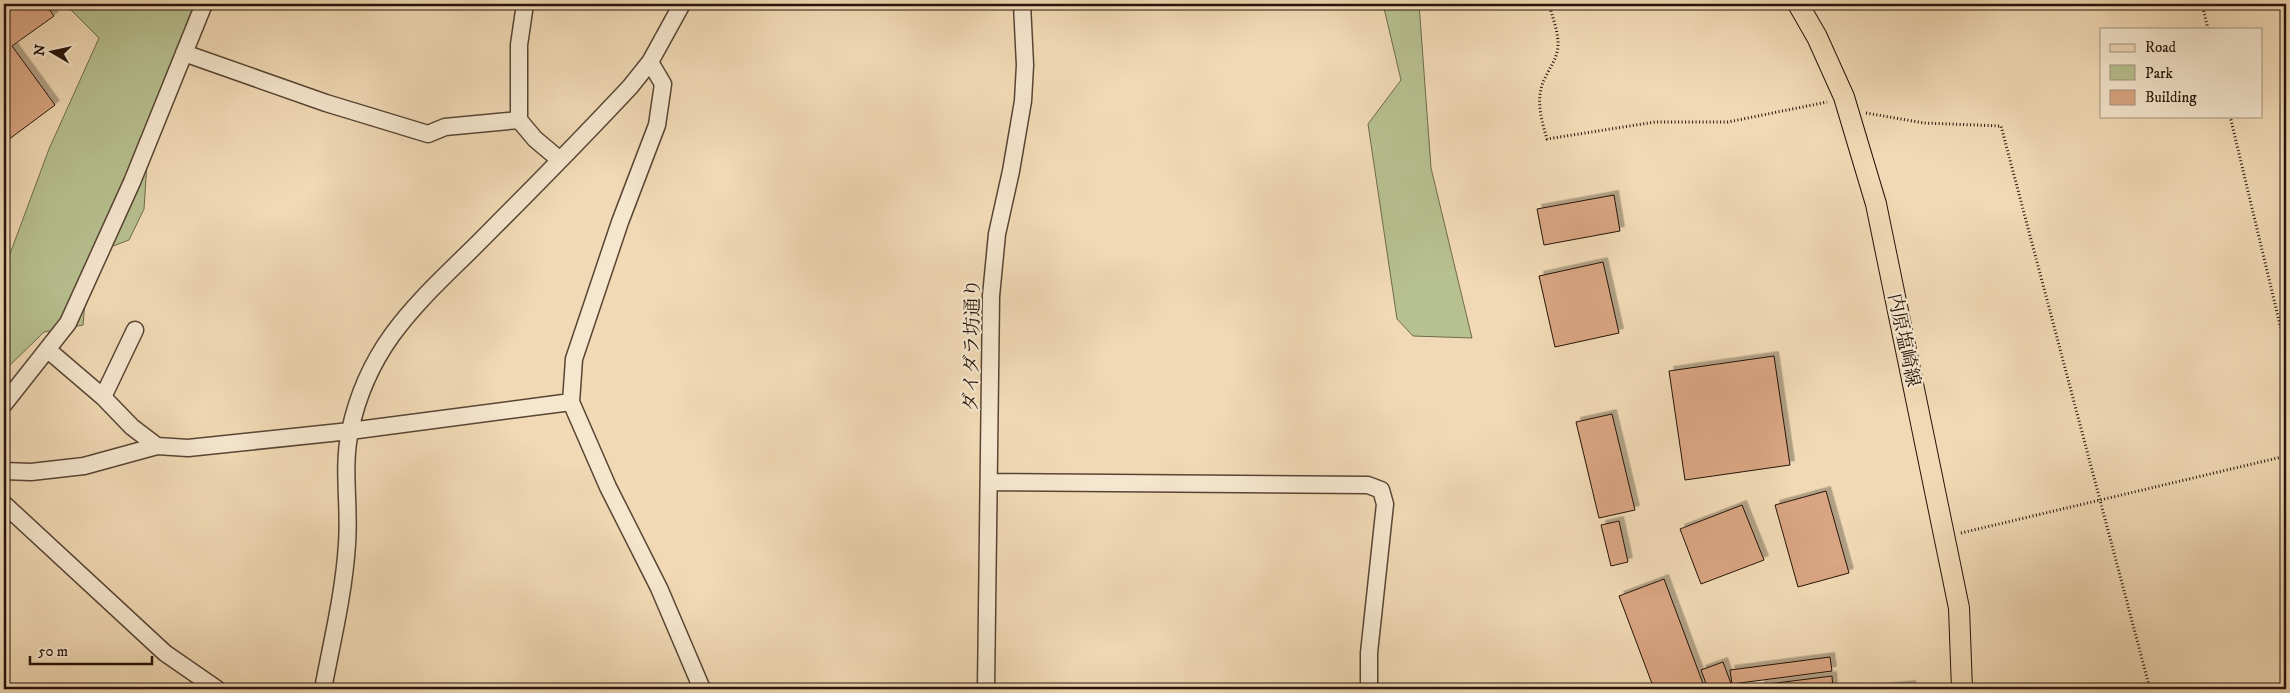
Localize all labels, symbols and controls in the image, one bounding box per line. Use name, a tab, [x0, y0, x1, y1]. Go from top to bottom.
north arrow	[28, 28, 78, 78]
legend	[2100, 28, 2262, 118]
text: Road	[2145, 38, 2177, 57]
text: N	[30, 43, 50, 57]
text: Park	[2145, 64, 2174, 83]
text: Building	[2145, 88, 2197, 107]
street label: ダイダラ坊通り	[960, 279, 985, 412]
street label: 内原塩崎線	[1882, 291, 1925, 389]
scale bar	[30, 633, 152, 665]
text: 50 m	[38, 642, 68, 661]

